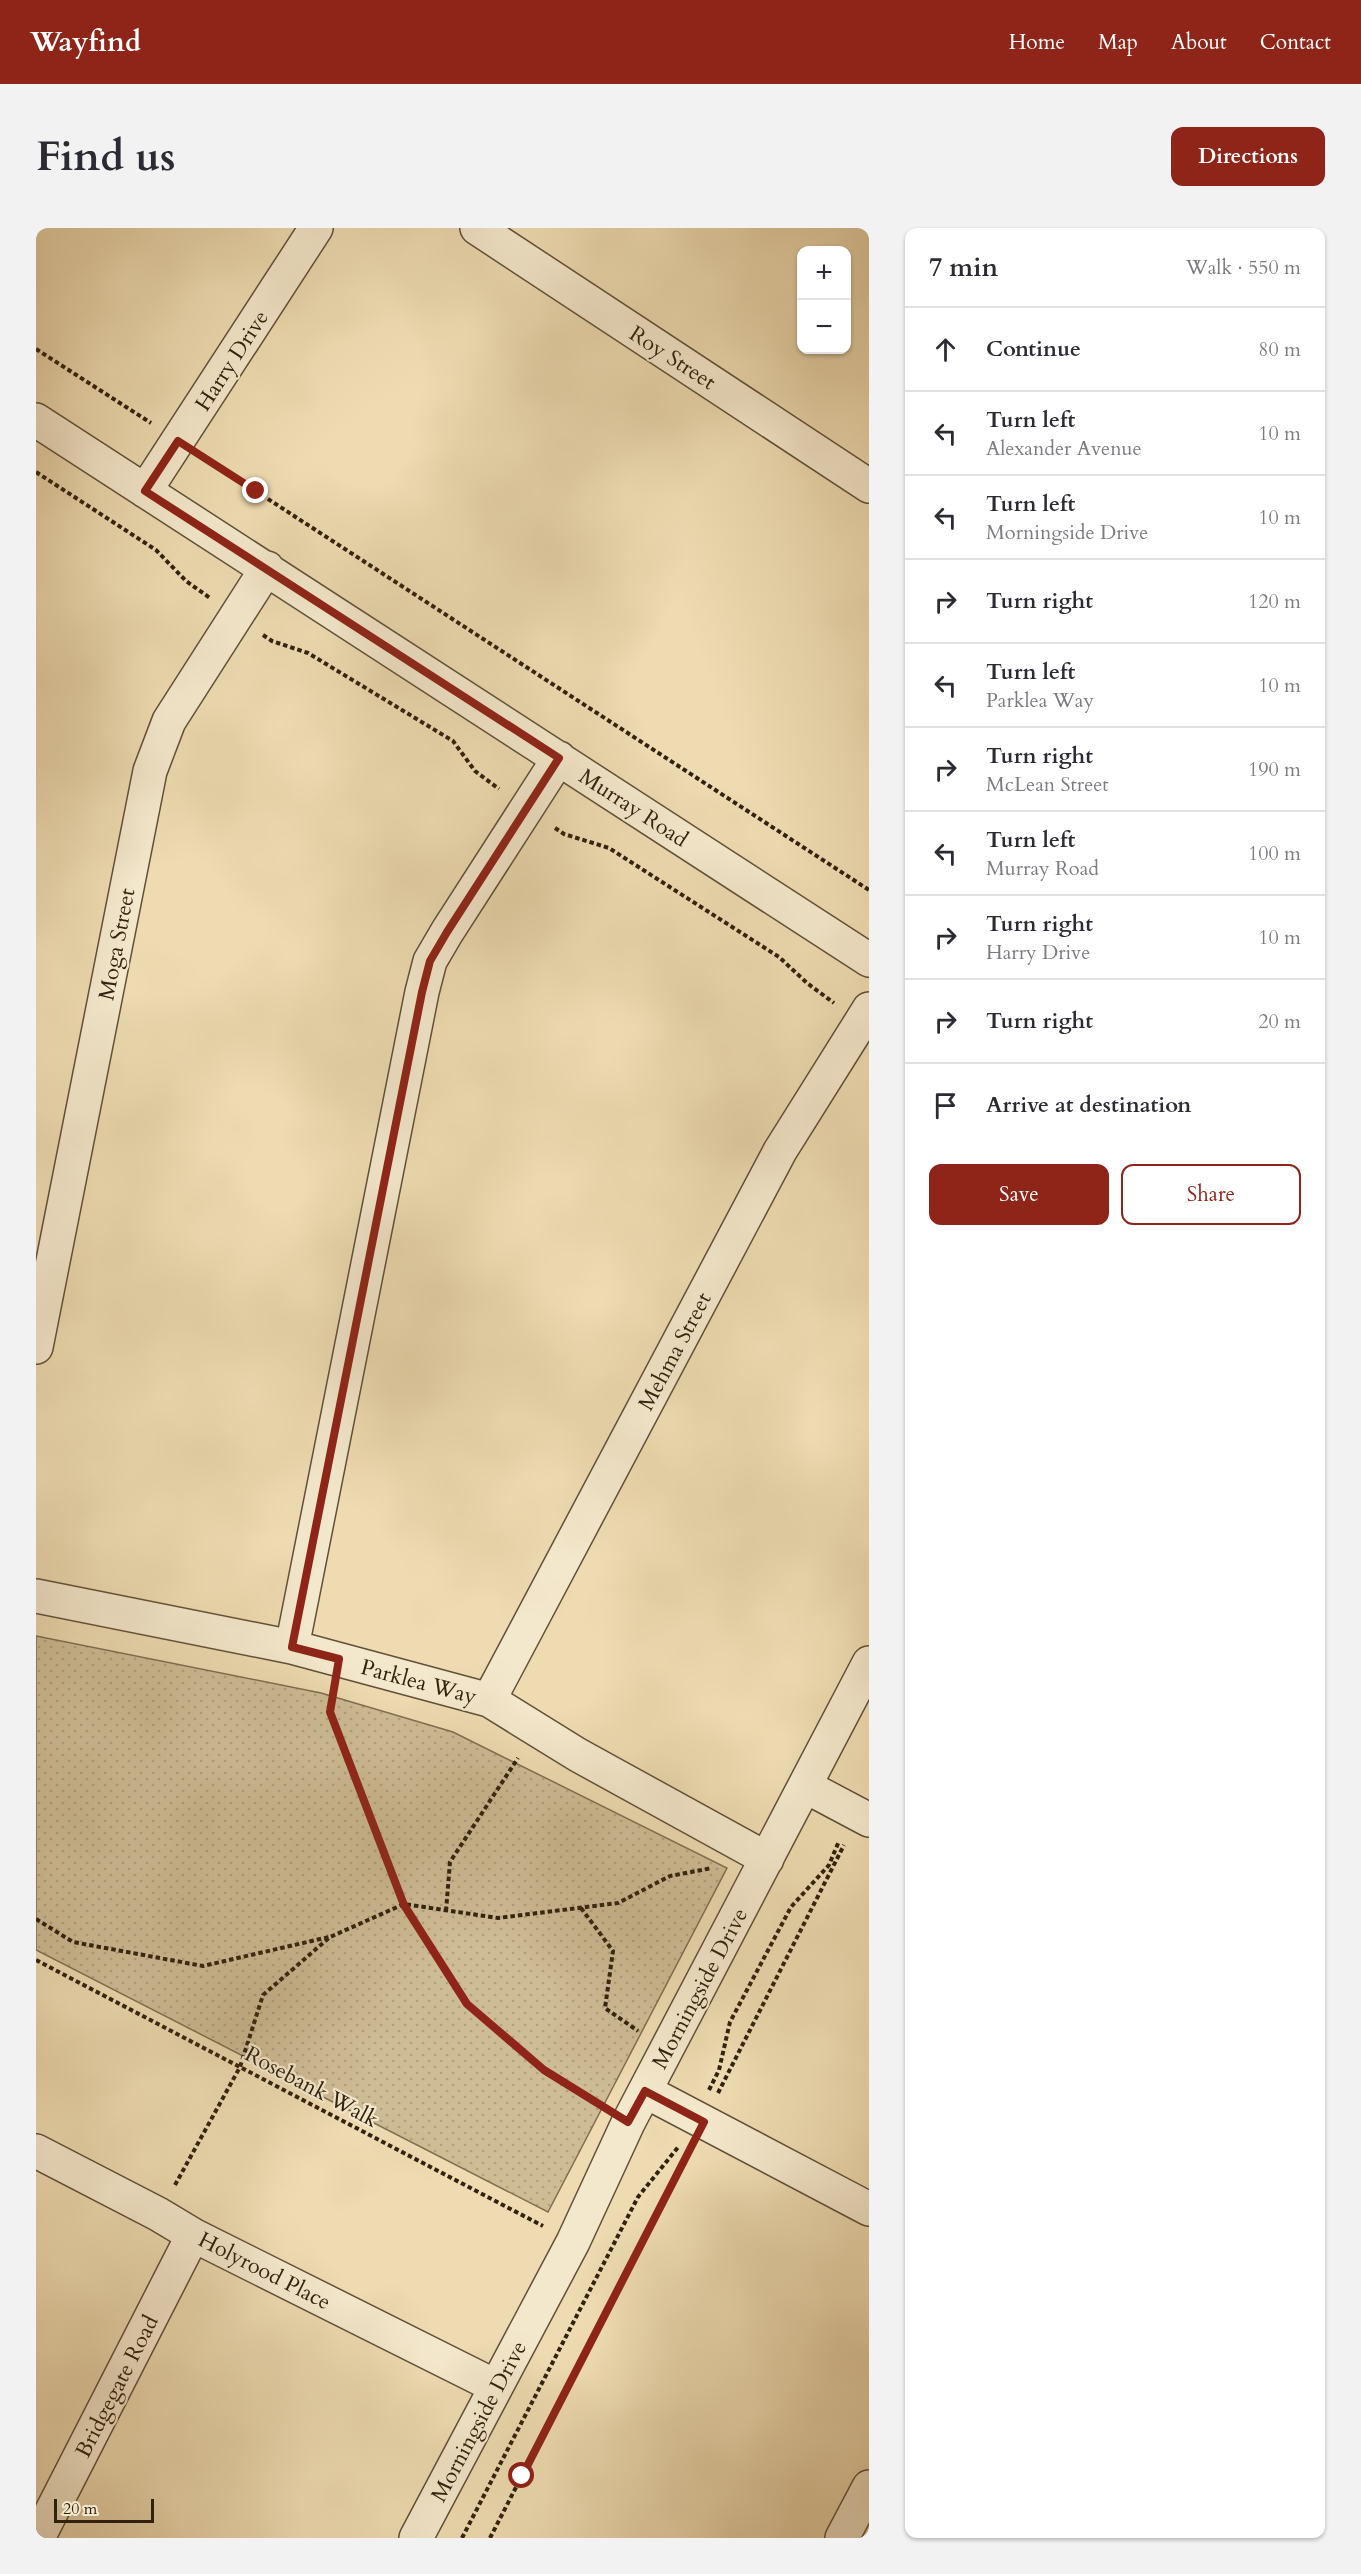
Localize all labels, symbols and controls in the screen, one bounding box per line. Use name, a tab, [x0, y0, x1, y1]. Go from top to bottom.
text: Wayfind	[30, 23, 141, 61]
text: Home	[1009, 28, 1065, 57]
text: Map	[1098, 28, 1138, 57]
text: About	[1171, 28, 1227, 57]
text: Contact	[1260, 28, 1331, 57]
button: Directions	[1171, 127, 1325, 186]
text: Find us	[36, 128, 176, 185]
map controls	[797, 246, 851, 354]
button: +	[797, 246, 851, 300]
text: 7 min	[929, 250, 998, 285]
text: Walk · 550 m	[1186, 254, 1301, 281]
button: −	[797, 300, 851, 354]
street label: Harry Drive	[188, 304, 276, 417]
street label: Roy Street	[623, 319, 722, 397]
icon: ahead	[929, 333, 962, 366]
text: Continue	[986, 334, 1081, 364]
text: 80 m	[1258, 336, 1301, 363]
text: Turn left	[986, 405, 1075, 435]
icon: left	[929, 417, 962, 450]
text: 10 m	[1258, 420, 1301, 447]
text: Alexander Avenue	[986, 435, 1142, 462]
route end	[242, 477, 268, 503]
text: Turn left	[986, 489, 1075, 519]
icon: left	[929, 501, 962, 534]
text: 10 m	[1258, 504, 1301, 531]
text: Morningside Drive	[986, 519, 1148, 546]
icon: right	[929, 585, 962, 618]
text: Turn right	[986, 586, 1093, 616]
text: 120 m	[1248, 588, 1301, 615]
text: Turn left	[986, 657, 1075, 687]
icon: left	[929, 669, 962, 702]
text: 10 m	[1258, 672, 1301, 699]
text: Parklea Way	[986, 687, 1094, 714]
text: Turn right	[986, 741, 1093, 771]
icon: right	[929, 753, 962, 786]
text: 190 m	[1248, 756, 1301, 783]
street label: Murray Road	[573, 761, 694, 854]
text: McLean Street	[986, 771, 1109, 798]
text: Turn left	[986, 825, 1075, 855]
icon: left	[929, 837, 962, 870]
text: 100 m	[1248, 840, 1301, 867]
text: Murray Road	[986, 855, 1099, 882]
street label: Moga Street	[91, 886, 143, 1003]
text: Turn right	[986, 909, 1093, 939]
icon: right	[929, 921, 962, 954]
text: 10 m	[1258, 924, 1301, 951]
text: Harry Drive	[986, 939, 1090, 966]
icon: right	[929, 1005, 962, 1038]
text: Turn right	[986, 1006, 1093, 1036]
text: 20 m	[1258, 1008, 1301, 1035]
icon: arrive	[929, 1089, 962, 1122]
text: Arrive at destination	[986, 1090, 1191, 1120]
button: Save	[929, 1164, 1109, 1225]
button: Share	[1121, 1164, 1301, 1225]
street label: Mehma Street	[631, 1287, 719, 1416]
street label: Parklea Way	[358, 1652, 480, 1712]
street label: Morningside Drive	[645, 1903, 755, 2074]
street label: Rosebank Walk	[240, 2039, 384, 2135]
street label: Holyrood Place	[193, 2225, 336, 2317]
street label: Bridgegate Road	[68, 2310, 166, 2463]
street label: Morningside Drive	[424, 2336, 534, 2507]
route start	[508, 2462, 534, 2488]
scale bar	[54, 2496, 154, 2524]
text: 20 m	[63, 2498, 97, 2520]

